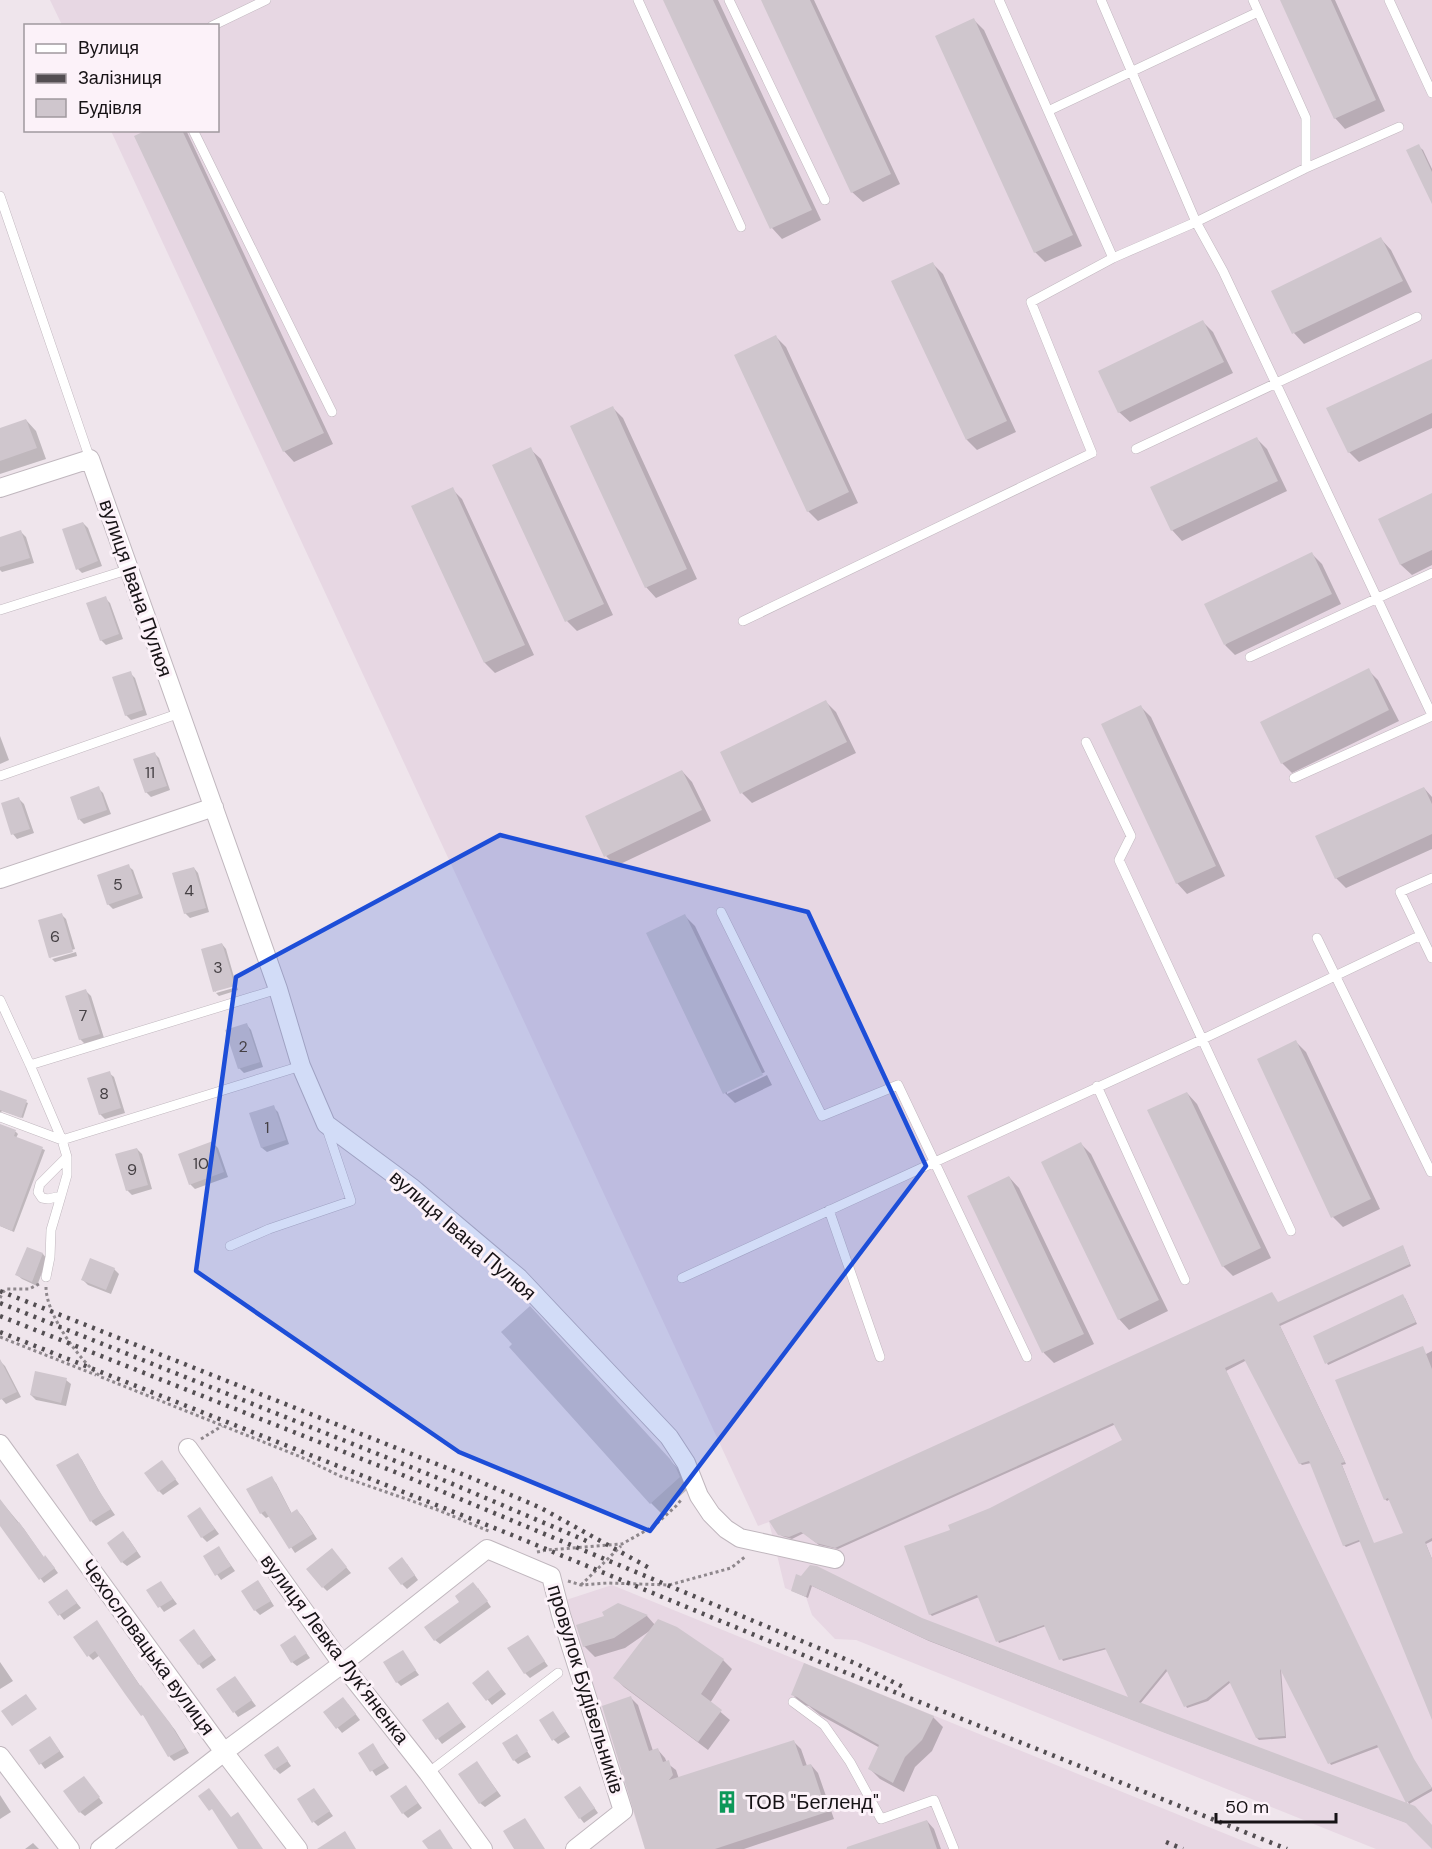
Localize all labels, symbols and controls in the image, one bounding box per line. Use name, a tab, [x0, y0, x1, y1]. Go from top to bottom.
legend	[24, 24, 219, 132]
text: Вулиця	[78, 36, 139, 60]
text: Залізниця	[78, 66, 162, 90]
text: Будівля	[78, 96, 142, 120]
street label: вулиця Івана Пулюя	[93, 496, 179, 680]
house number: 11	[145, 762, 155, 783]
house number: 5	[113, 874, 123, 895]
house number: 4	[184, 880, 194, 901]
house number: 6	[50, 926, 60, 947]
house number: 3	[213, 957, 223, 978]
house number: 7	[79, 1005, 87, 1026]
house number: 2	[238, 1036, 248, 1057]
house number: 8	[99, 1083, 109, 1104]
house number: 1	[265, 1117, 270, 1138]
house number: 10	[193, 1153, 209, 1174]
house number: 9	[127, 1159, 137, 1180]
street label: вулиця Івана Пулюя	[384, 1164, 542, 1306]
street label: вулиця Левка Лукʼяненка	[255, 1549, 416, 1750]
street label: Чехословацька вулиця	[75, 1554, 221, 1740]
street label: провулок Будівельників	[542, 1581, 630, 1797]
scale bar	[1216, 1786, 1336, 1824]
building icon: ТОВ "Бегленд"	[714, 1789, 740, 1815]
place label: ТОВ "Бегленд"	[745, 1789, 879, 1815]
text: 50 m	[1225, 1795, 1269, 1819]

